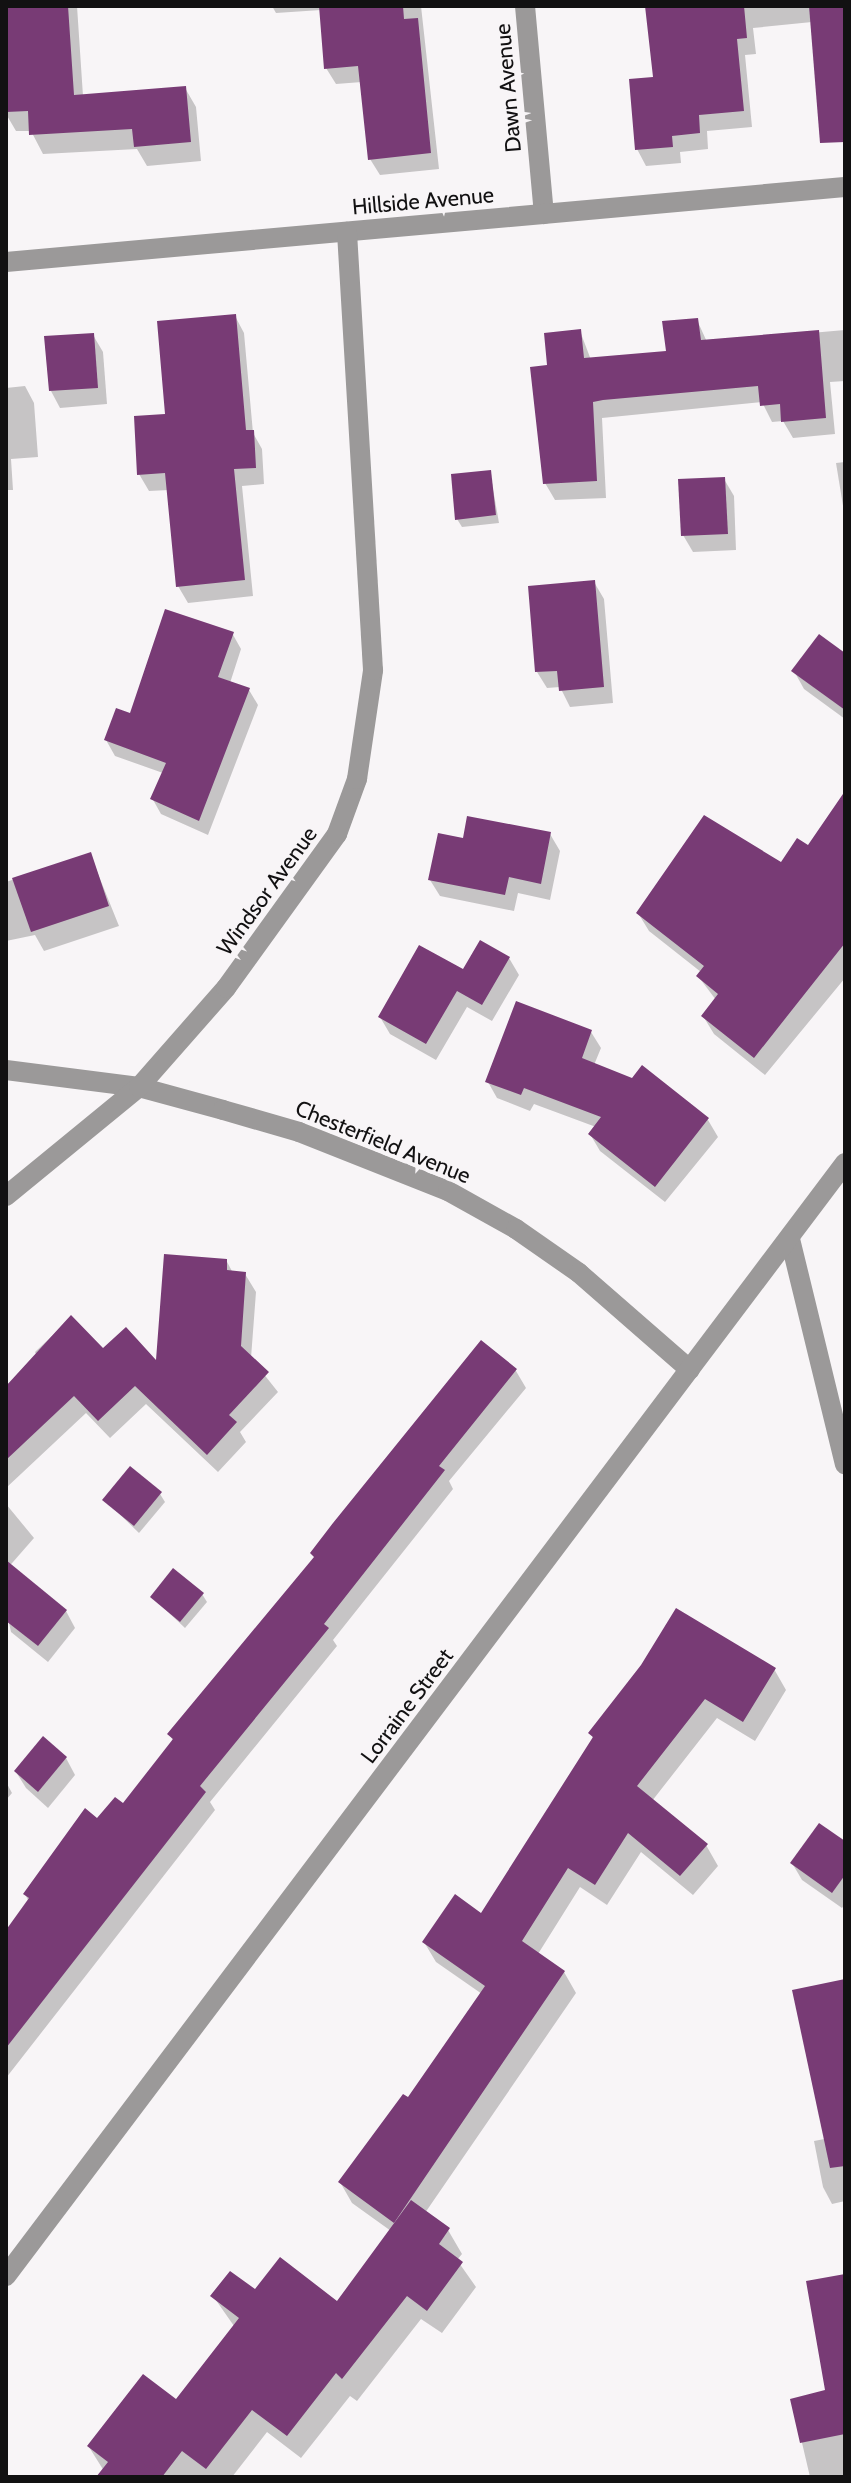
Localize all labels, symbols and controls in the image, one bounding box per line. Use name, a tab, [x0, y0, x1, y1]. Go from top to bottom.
street label: Dawn Avenue	[489, 23, 527, 153]
street label: Hillside Avenue	[351, 182, 495, 220]
street label: Windsor Avenue	[211, 821, 323, 961]
street label: Chesterfield Avenue	[292, 1095, 474, 1189]
street label: Lorraine Street	[355, 1643, 459, 1769]

